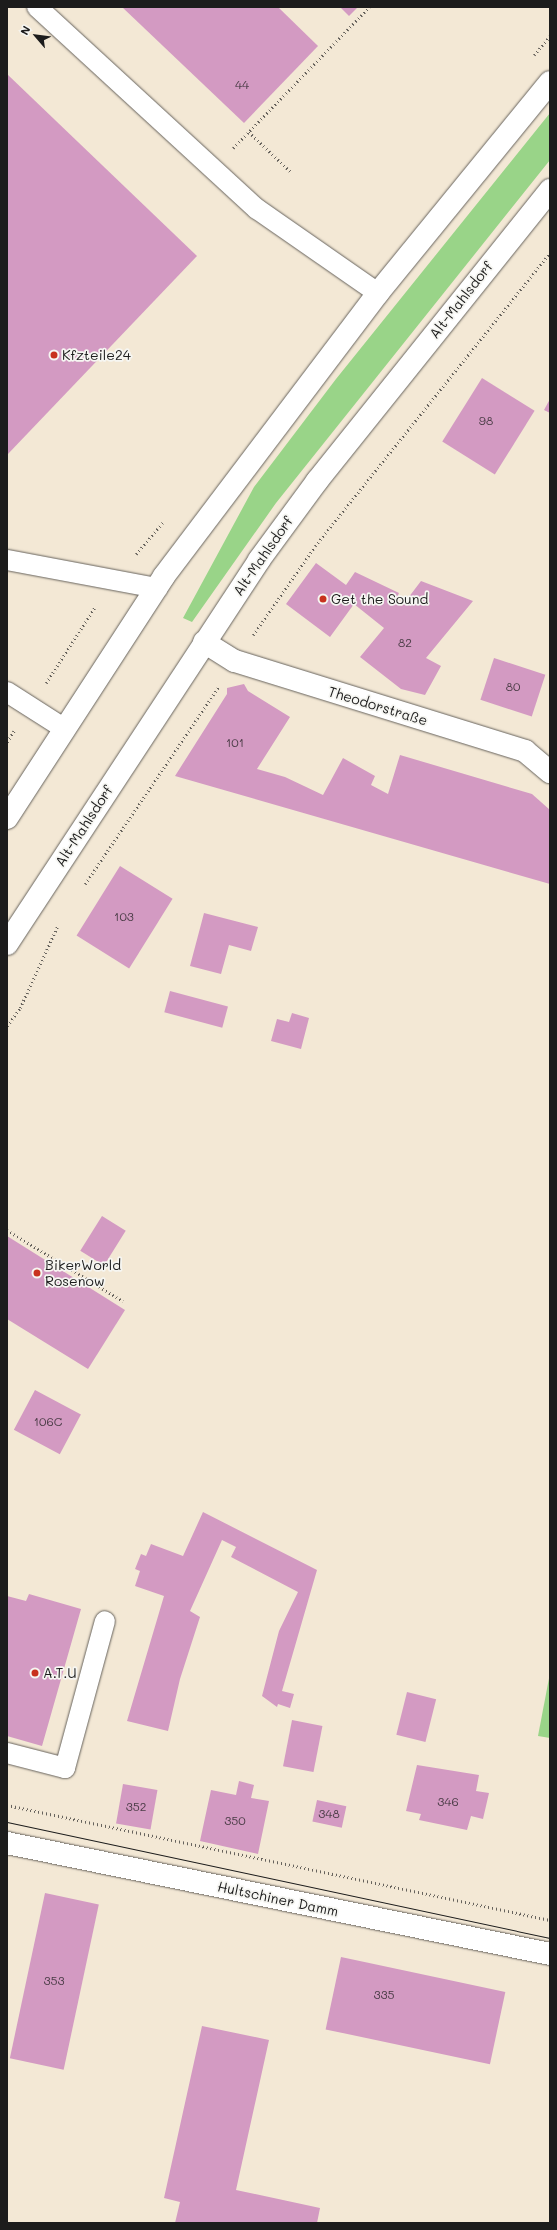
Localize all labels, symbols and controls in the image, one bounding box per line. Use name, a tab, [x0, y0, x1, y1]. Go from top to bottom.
north arrow	[16, 16, 56, 56]
text: N	[16, 23, 34, 37]
house number: 44	[235, 78, 249, 92]
street label: Alt-Mahlsdorf	[426, 258, 496, 342]
place label: Kfzteile24	[62, 347, 131, 363]
marker: Kfzteile24	[49, 350, 59, 360]
house number: 98	[479, 414, 493, 428]
street label: Alt-Mahlsdorf	[229, 513, 297, 599]
place label: Get the Sound	[331, 591, 428, 607]
marker: Get the Sound	[318, 594, 328, 604]
house number: 82	[398, 636, 412, 650]
house number: 80	[506, 680, 520, 694]
street label: Theodorstraße	[326, 683, 430, 729]
house number: 101	[226, 736, 244, 750]
street label: Alt-Mahlsdorf	[52, 782, 116, 870]
house number: 103	[114, 910, 134, 924]
place label: BikerWorld Rosenow	[45, 1257, 121, 1290]
marker: BikerWorld Rosenow	[32, 1268, 42, 1278]
house number: 106C	[34, 1415, 62, 1429]
place label: A.T.U	[43, 1665, 77, 1681]
marker: A.T.U	[30, 1668, 40, 1678]
house number: 346	[437, 1795, 459, 1809]
house number: 352	[126, 1800, 146, 1814]
house number: 348	[318, 1807, 340, 1821]
house number: 350	[224, 1814, 246, 1828]
street label: Hultschiner Damm	[216, 1878, 340, 1920]
house number: 353	[43, 1974, 65, 1988]
house number: 335	[373, 1988, 395, 2002]

